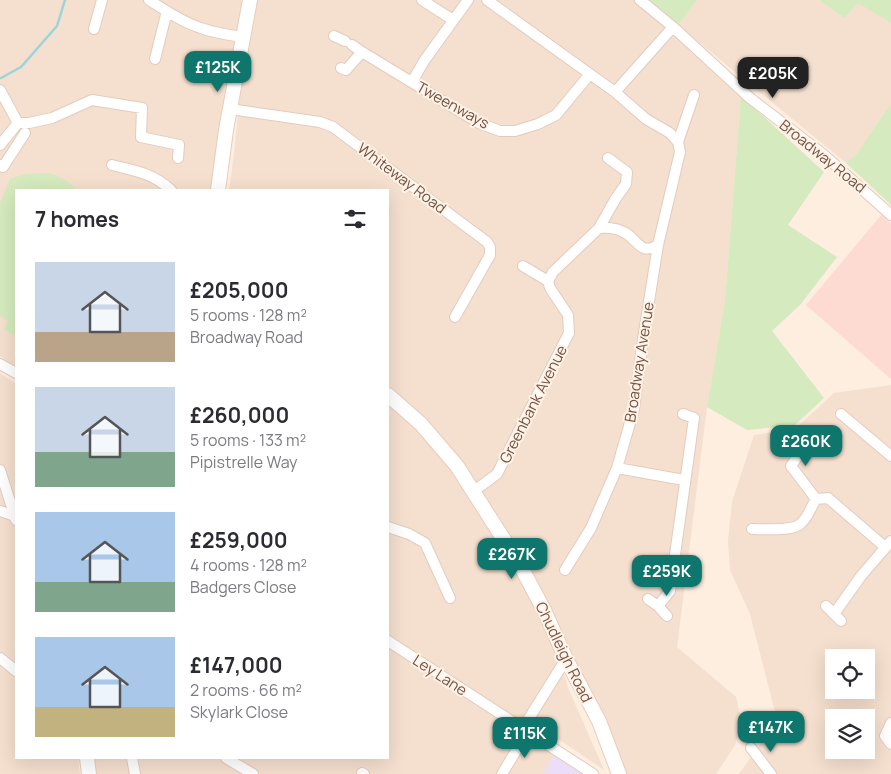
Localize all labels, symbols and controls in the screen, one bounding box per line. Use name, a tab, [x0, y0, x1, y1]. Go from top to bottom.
pin: £125K	[183, 51, 253, 93]
text: £125K	[195, 56, 241, 78]
pin: £205K	[738, 56, 808, 99]
text: £205K	[749, 62, 797, 84]
street label: Tweenways	[413, 76, 493, 134]
street label: Broadway Road	[775, 115, 871, 197]
street label: Whiteway Road	[353, 138, 451, 218]
text: 7 homes	[35, 205, 119, 233]
icon: filters	[341, 205, 369, 233]
text: £205,000	[190, 276, 288, 304]
icon: home	[75, 282, 135, 342]
street label: Broadway Avenue	[619, 300, 659, 424]
text: 5 rooms · 128 m²	[190, 304, 307, 326]
text: Broadway Road	[190, 326, 303, 348]
street label: Greenbank Avenue	[494, 341, 572, 467]
text: £260,000	[190, 401, 289, 429]
icon: home	[75, 407, 135, 467]
pin: £260K	[771, 424, 841, 467]
text: 5 rooms · 133 m²	[190, 429, 306, 451]
text: £260K	[781, 430, 831, 452]
text: Pipistrelle Way	[190, 451, 298, 473]
text: £259,000	[190, 526, 288, 554]
icon: home	[75, 532, 135, 592]
pin: £267K	[477, 538, 547, 580]
text: £267K	[488, 543, 536, 565]
text: 4 rooms · 128 m²	[190, 554, 307, 576]
pin: £259K	[632, 554, 702, 597]
text: £259K	[643, 560, 691, 582]
text: Badgers Close	[190, 576, 296, 598]
street label: Chudleigh Road	[531, 598, 597, 706]
map controls	[825, 649, 875, 759]
button: locate	[825, 649, 875, 699]
street label: Ley Lane	[409, 650, 471, 700]
text: £147,000	[190, 651, 283, 679]
icon: home	[75, 657, 135, 717]
text: 2 rooms · 66 m²	[190, 679, 302, 701]
text: Skylark Close	[190, 701, 288, 723]
button: layers	[825, 709, 875, 759]
pin: £147K	[736, 710, 806, 753]
pin: £115K	[490, 716, 560, 759]
text: £147K	[749, 716, 793, 738]
text: £115K	[504, 722, 546, 744]

